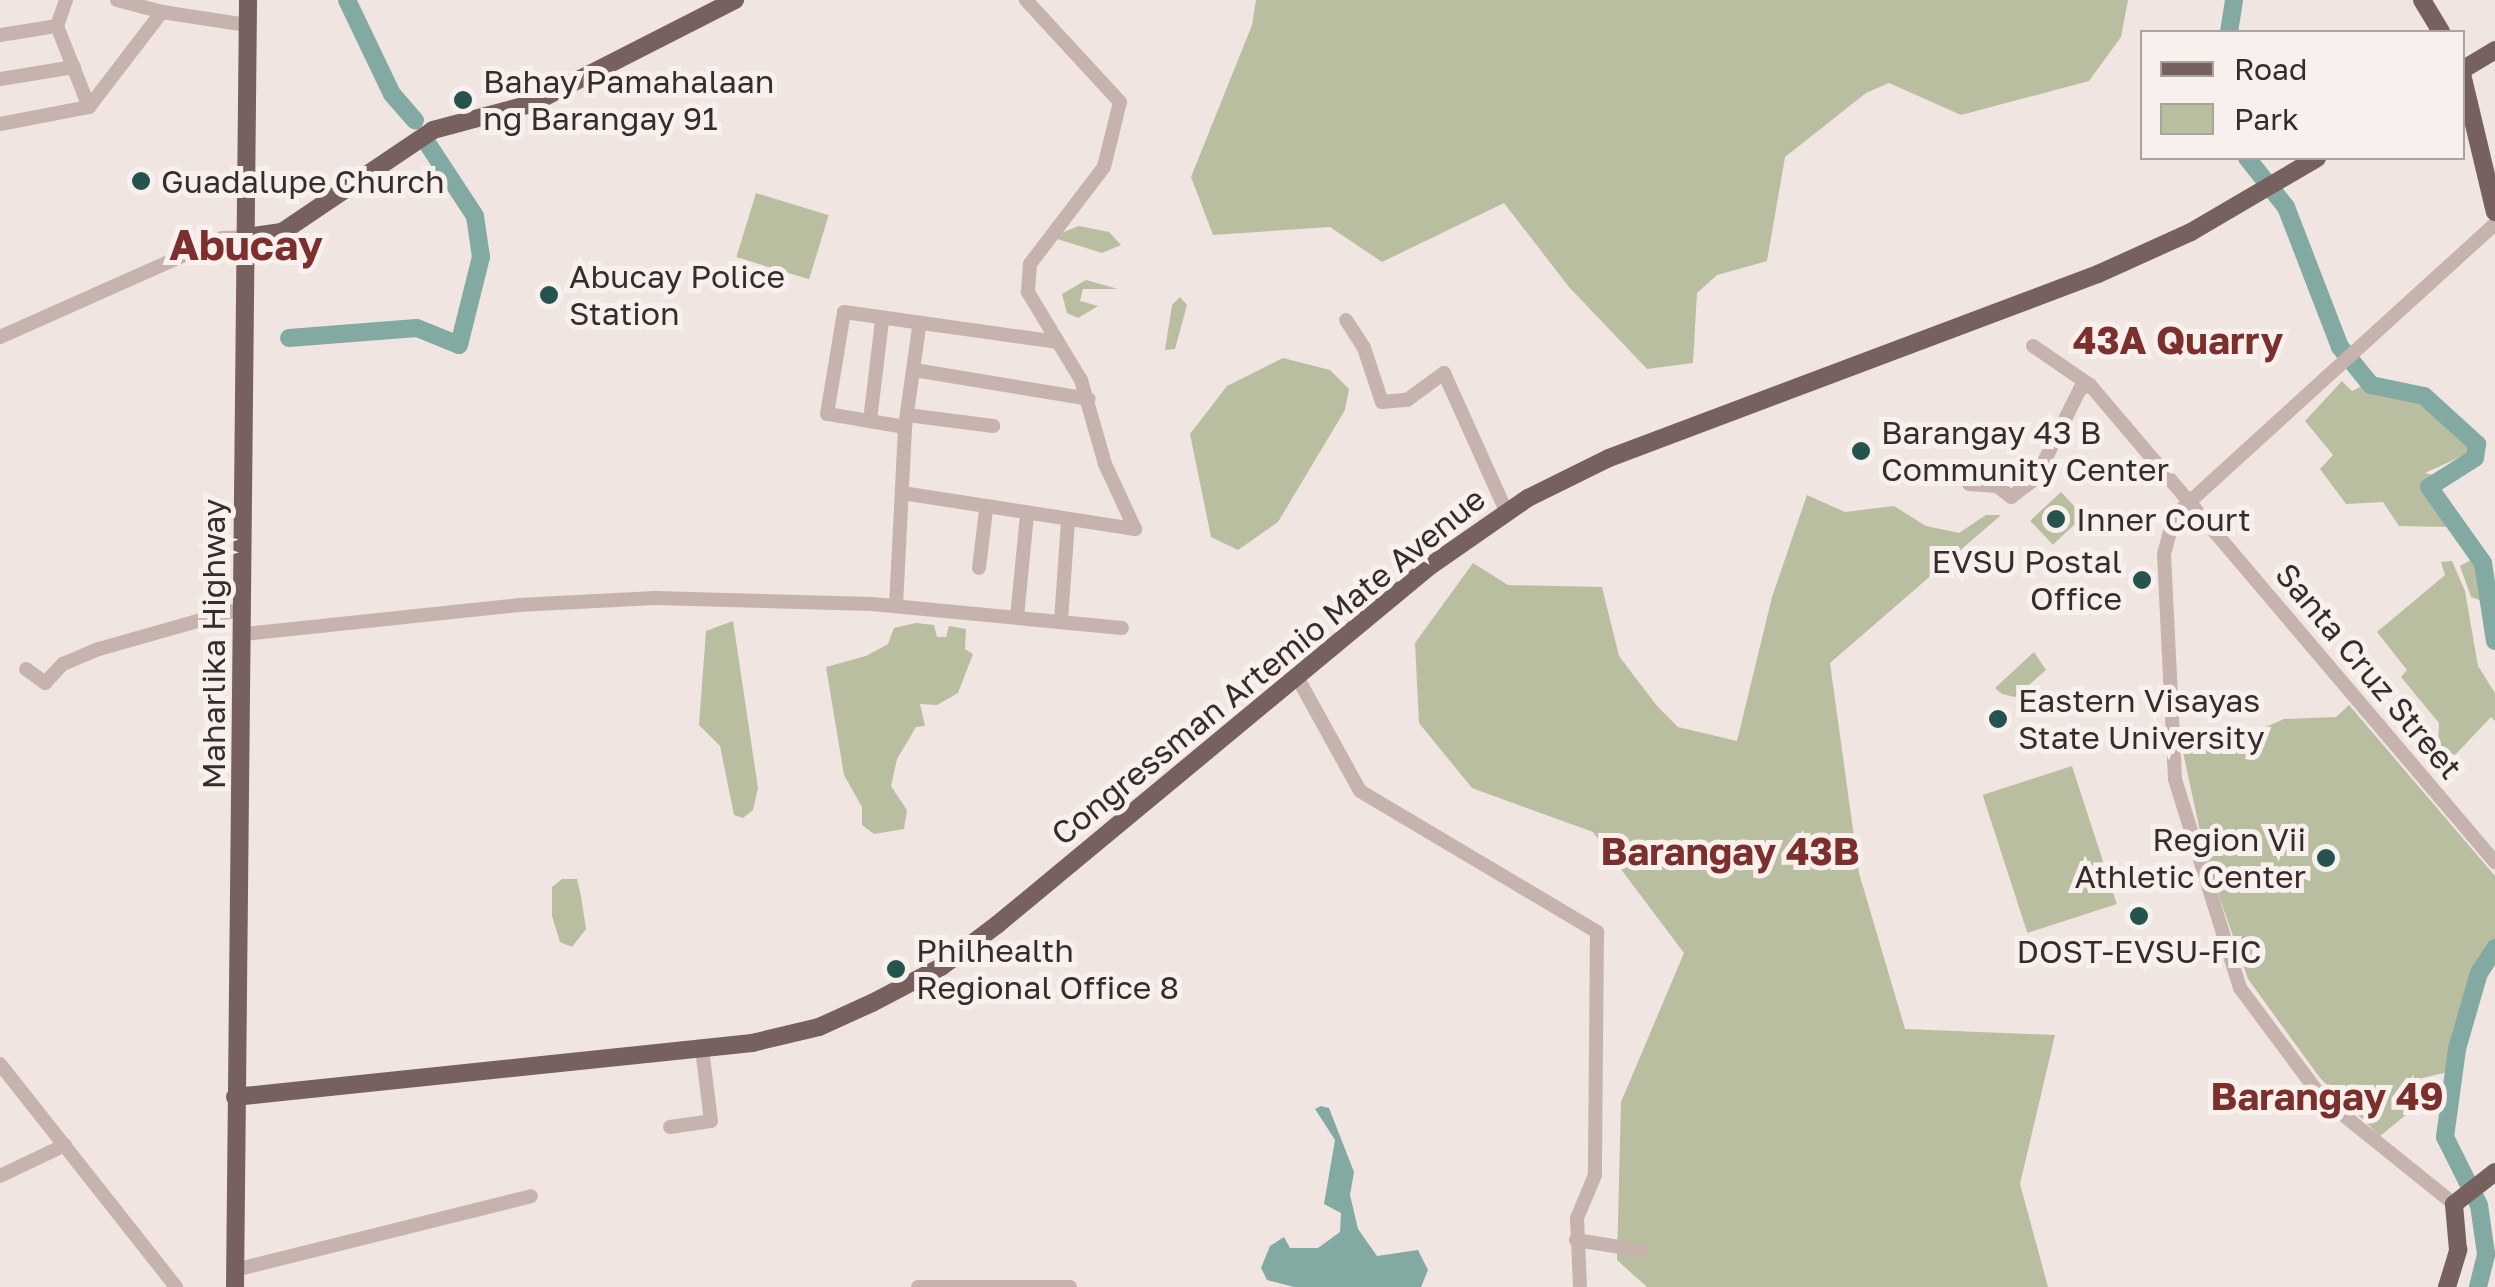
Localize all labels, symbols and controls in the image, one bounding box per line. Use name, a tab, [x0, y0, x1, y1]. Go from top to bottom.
legend	[2140, 30, 2465, 160]
text: Road	[2234, 51, 2308, 87]
place label: Bahay Pamahalaan ng Barangay 91	[483, 63, 775, 138]
marker: Bahay Pamahalaan ng Barangay 91	[452, 89, 474, 111]
text: Park	[2234, 101, 2299, 137]
place label: Guadalupe Church	[161, 162, 445, 200]
marker: Guadalupe Church	[130, 170, 152, 192]
district label: Abucay	[169, 219, 323, 269]
place label: Abucay Police Station	[569, 258, 785, 333]
marker: Abucay Police Station	[538, 284, 560, 306]
district label: 43A Quarry	[2073, 317, 2283, 363]
place label: Barangay 43 B Community Center	[1881, 414, 2169, 489]
marker: Barangay 43 B Community Center	[1850, 440, 1872, 462]
street label: Congressman Artemio Mate Avenue	[1044, 479, 1492, 853]
street label: Maharlika Highway	[194, 498, 232, 790]
place label: Inner Court	[2076, 500, 2251, 538]
marker: Inner Court	[2045, 508, 2067, 530]
place label: EVSU Postal Office	[1931, 543, 2122, 618]
street label: Santa Cruz Street	[2268, 555, 2470, 787]
marker: EVSU Postal Office	[2131, 569, 2153, 591]
place label: Eastern Visayas State University	[2018, 682, 2265, 757]
marker: Eastern Visayas State University	[1987, 708, 2009, 730]
place label: Region Vii Athletic Center	[2075, 821, 2306, 896]
district label: Barangay 43B	[1601, 828, 1859, 874]
marker: Region Vii Athletic Center	[2315, 847, 2337, 869]
marker: DOST-EVSU-FIC	[2128, 905, 2150, 927]
place label: Philhealth Regional Office 8	[916, 932, 1179, 1007]
place label: DOST-EVSU-FIC	[2017, 932, 2261, 970]
marker: Philhealth Regional Office 8	[885, 958, 907, 980]
district label: Barangay 49	[2210, 1073, 2444, 1119]

